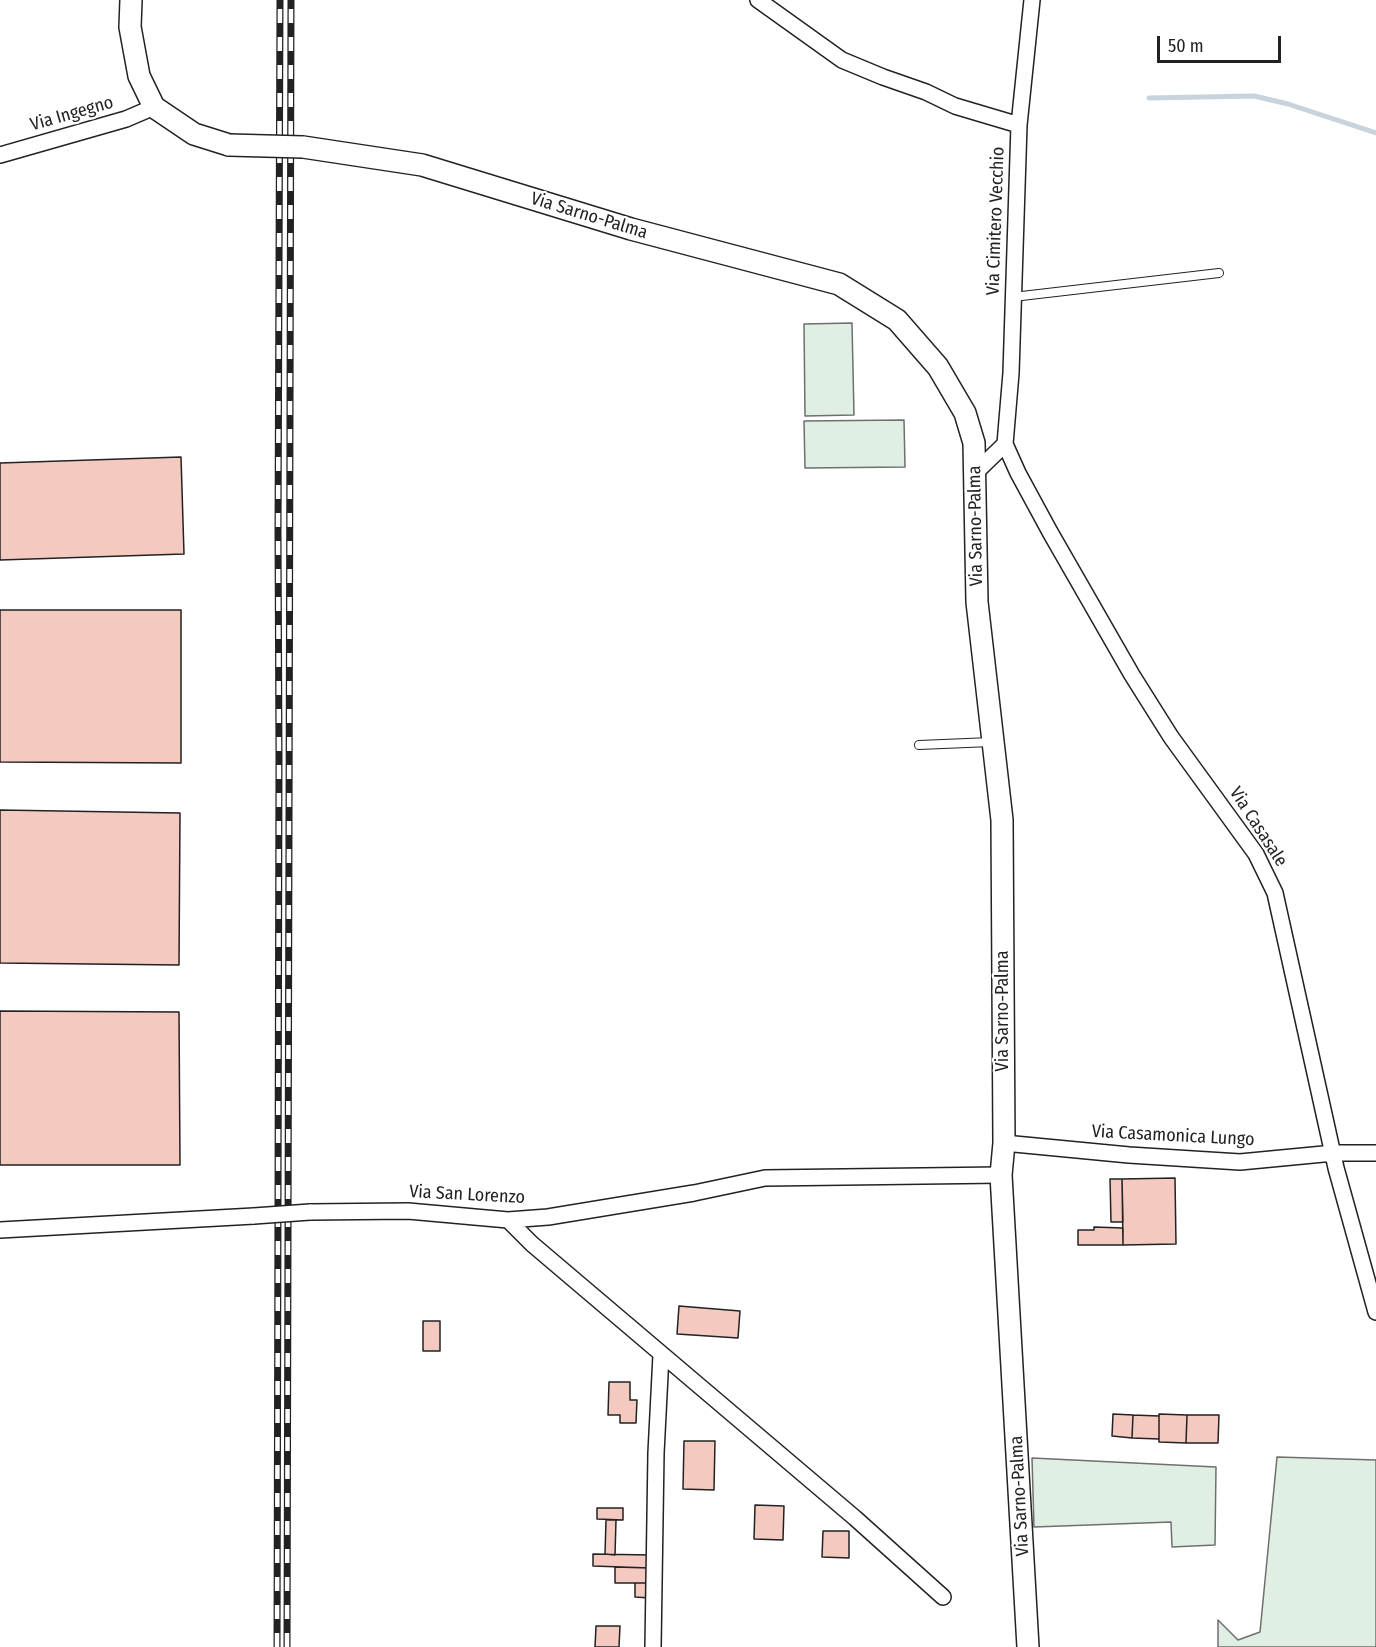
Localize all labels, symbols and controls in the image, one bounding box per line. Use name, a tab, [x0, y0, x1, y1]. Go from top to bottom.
scale bar	[1160, 24, 1284, 62]
text: 50 m	[1168, 35, 1204, 57]
street label: Via Ingegno	[28, 92, 116, 136]
street label: Via Cimitero Vecchio	[983, 146, 1009, 296]
street label: Via Sarno-Palma	[528, 188, 650, 244]
street label: Via Sarno-Palma	[964, 465, 988, 587]
street label: Via Casasale	[1224, 783, 1292, 871]
street label: Via Sarno-Palma	[992, 951, 1014, 1071]
street label: Via Casamonica Lungo	[1091, 1121, 1255, 1151]
street label: Via San Lorenzo	[409, 1181, 525, 1209]
street label: Via Sarno-Palma	[1006, 1435, 1034, 1557]

